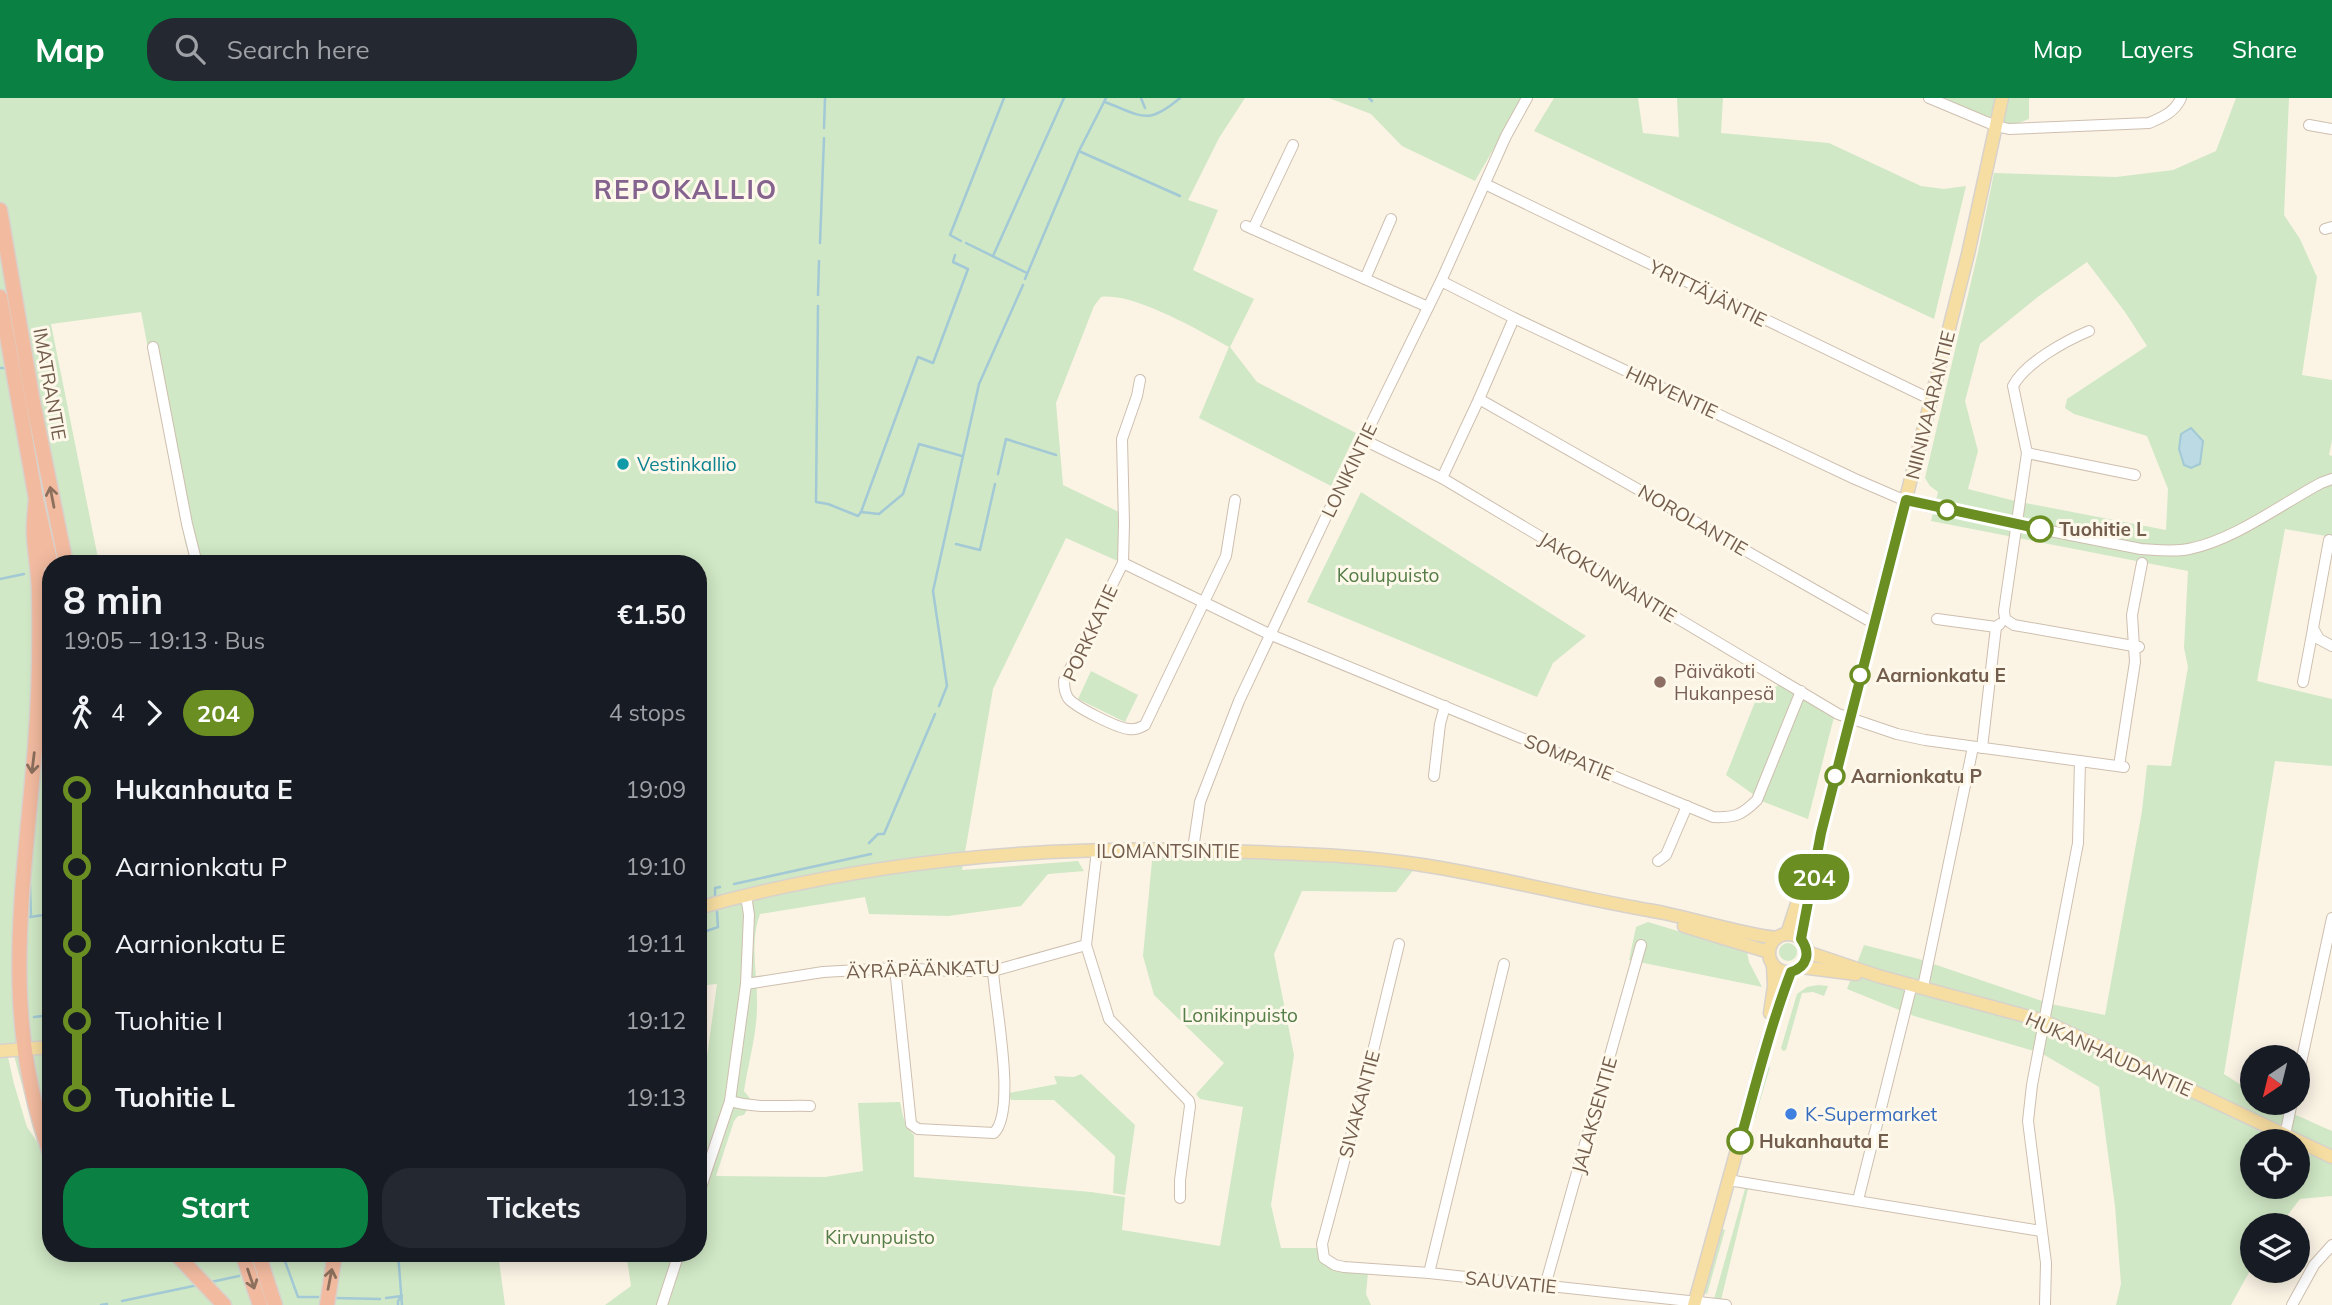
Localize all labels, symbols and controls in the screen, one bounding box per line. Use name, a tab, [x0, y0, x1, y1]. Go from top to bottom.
search box	[147, 18, 637, 81]
text: Map	[35, 29, 105, 70]
icon: search	[171, 30, 209, 68]
text: Search here	[227, 33, 370, 66]
text: Map	[2033, 34, 2082, 64]
text: Layers	[2120, 34, 2194, 64]
text: Share	[2232, 34, 2297, 64]
district label: REPOKALLIO	[594, 173, 778, 206]
street label: YRITTÄJÄNTIE	[1644, 254, 1771, 332]
street label: IMATRANTIE	[28, 326, 72, 442]
street label: NIINIVAARANTIE	[1900, 328, 1960, 482]
street label: HIRVENTIE	[1622, 360, 1722, 424]
street label: LONIKINTIE	[1316, 419, 1382, 521]
place label: Vestinkallio	[637, 452, 737, 476]
marker: Vestinkallio	[615, 456, 631, 472]
street label: NOROLANTIE	[1634, 479, 1752, 561]
one-way arrow	[45, 486, 59, 509]
unlabelled marker	[1937, 500, 1957, 520]
marker: Tuohitie L	[2027, 516, 2053, 542]
place label: Tuohitie L	[2059, 517, 2147, 541]
street label: JAKOKUNNANTIE	[1535, 526, 1681, 628]
park label: Koulupuisto	[1337, 563, 1439, 587]
text: 8 min	[63, 576, 163, 624]
street label: PORKKATIE	[1057, 581, 1123, 685]
text: €1.50	[617, 598, 686, 631]
text: 19:05 – 19:13 · Bus	[63, 626, 265, 655]
place label: Päiväkoti Hukanpesä	[1674, 659, 1774, 705]
place label: Aarnionkatu E	[1876, 663, 2006, 687]
marker: Aarnionkatu E	[1850, 665, 1870, 685]
marker: Päiväkoti Hukanpesä	[1652, 674, 1668, 690]
icon: walk	[63, 694, 101, 732]
icon: forward	[135, 694, 173, 732]
text: 4	[111, 698, 125, 727]
text: 204	[197, 698, 240, 728]
text: 4 stops	[609, 698, 686, 727]
street label: SOMPATIE	[1521, 728, 1617, 786]
one-way arrow	[27, 751, 40, 773]
place label: Aarnionkatu P	[1851, 764, 1982, 788]
marker: Aarnionkatu P	[1825, 766, 1845, 786]
text: Hukanhauta E	[115, 773, 293, 806]
text: 19:09	[626, 775, 686, 804]
street label: ILOMANTSINTIE	[1096, 839, 1240, 863]
text: Aarnionkatu P	[115, 850, 287, 883]
text: 19:10	[626, 852, 686, 881]
line badge: 204	[1774, 854, 1854, 900]
text: 204	[1792, 862, 1836, 892]
text: Aarnionkatu E	[115, 927, 286, 960]
text: 19:11	[626, 929, 686, 958]
street label: ÄYRÄPÄÄNKATU	[846, 954, 1000, 984]
park label: Lonikinpuisto	[1182, 1003, 1298, 1027]
text: Tuohitie I	[115, 1004, 223, 1037]
text: 19:12	[626, 1006, 686, 1035]
street label: HUKANHAUDANTIE	[2022, 1006, 2196, 1102]
north arrow	[2240, 1045, 2310, 1115]
map controls	[2240, 1045, 2310, 1283]
street label: SIVAKANTIE	[1333, 1048, 1385, 1160]
street label: JALAKSENTIE	[1566, 1054, 1622, 1176]
text: Tuohitie L	[115, 1081, 235, 1114]
text: 19:13	[626, 1083, 686, 1112]
place label: K-Supermarket	[1805, 1102, 1937, 1126]
marker: K-Supermarket	[1783, 1106, 1799, 1122]
marker: Hukanhauta E	[1727, 1128, 1753, 1154]
place label: Hukanhauta E	[1759, 1129, 1889, 1153]
button: locate	[2240, 1129, 2310, 1199]
button: Start	[63, 1168, 368, 1248]
button: Tickets	[382, 1168, 686, 1248]
button: layers	[2240, 1213, 2310, 1283]
park label: Kirvunpuisto	[825, 1225, 935, 1249]
street label: SAUVATIE	[1464, 1265, 1558, 1299]
one-way arrow	[245, 1268, 258, 1290]
one-way arrow	[323, 1268, 337, 1291]

